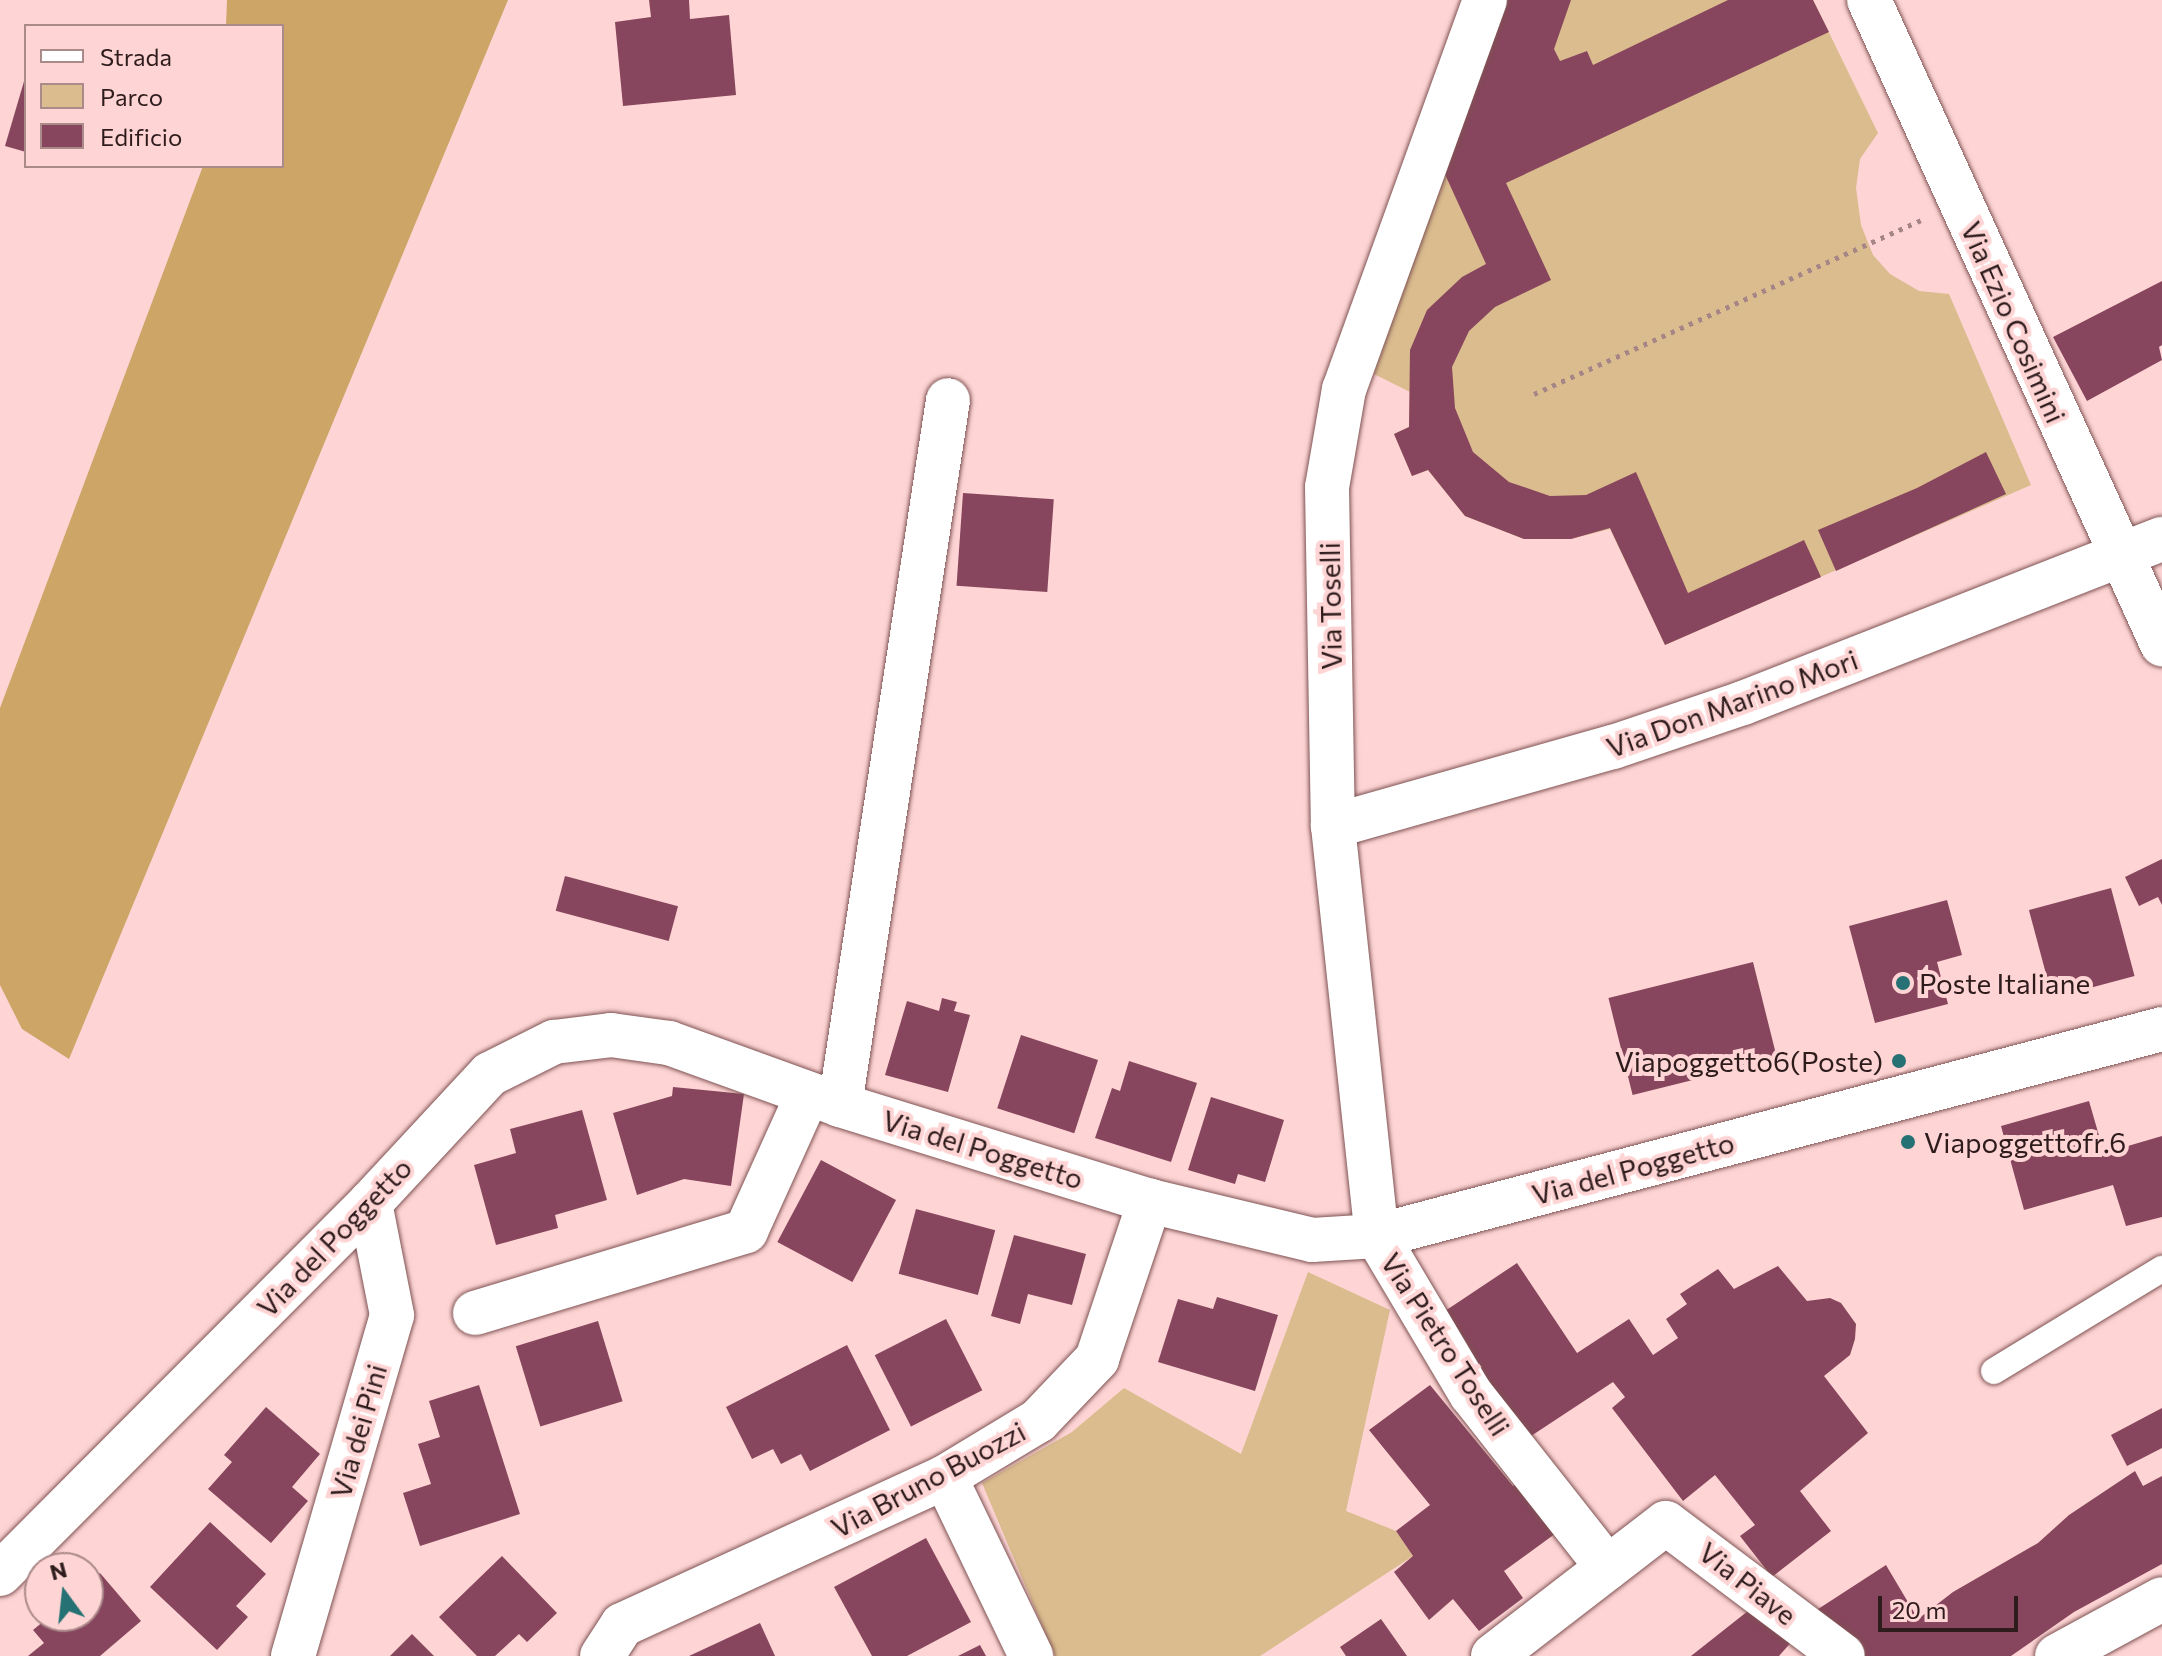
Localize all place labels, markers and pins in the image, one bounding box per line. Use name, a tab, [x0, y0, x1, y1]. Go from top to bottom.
place label: Poste Italiane	[1919, 966, 2090, 1000]
marker: Poste Italiane	[1894, 974, 1912, 992]
place label: Viapoggetto6(Poste)	[1615, 1044, 1883, 1078]
marker: Viapoggetto6(Poste)	[1890, 1052, 1908, 1070]
place label: Viapoggettofr.6	[1924, 1125, 2126, 1159]
marker: Viapoggettofr.6	[1899, 1133, 1917, 1151]

